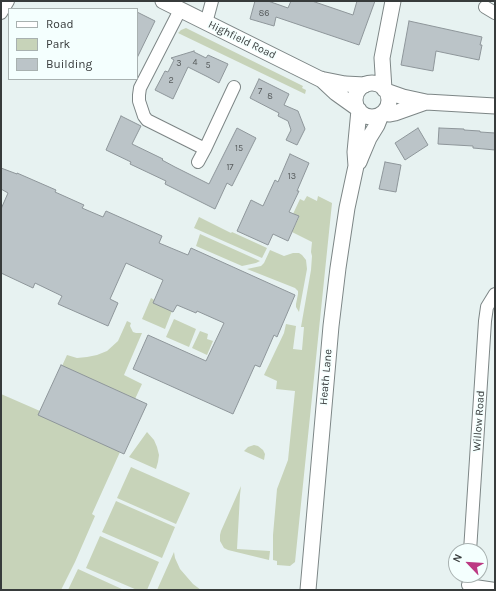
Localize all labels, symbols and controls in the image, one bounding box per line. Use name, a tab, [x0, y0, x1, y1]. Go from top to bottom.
legend	[8, 8, 138, 80]
house number: 86	[259, 8, 269, 18]
text: Road	[46, 17, 74, 31]
street label: Highfield Road	[206, 18, 278, 62]
text: Park	[46, 37, 70, 51]
text: Building	[46, 57, 92, 71]
house number: 4	[192, 57, 198, 67]
house number: 3	[176, 58, 182, 68]
house number: 5	[205, 60, 211, 70]
house number: 2	[168, 75, 174, 85]
house number: 7	[258, 86, 262, 96]
house number: 8	[267, 91, 273, 101]
house number: 15	[235, 143, 243, 153]
house number: 17	[226, 162, 234, 172]
house number: 13	[288, 171, 296, 181]
street label: Heath Lane	[317, 349, 335, 405]
street label: Willow Road	[470, 390, 488, 452]
north arrow	[448, 543, 488, 583]
text: N	[450, 552, 465, 564]

